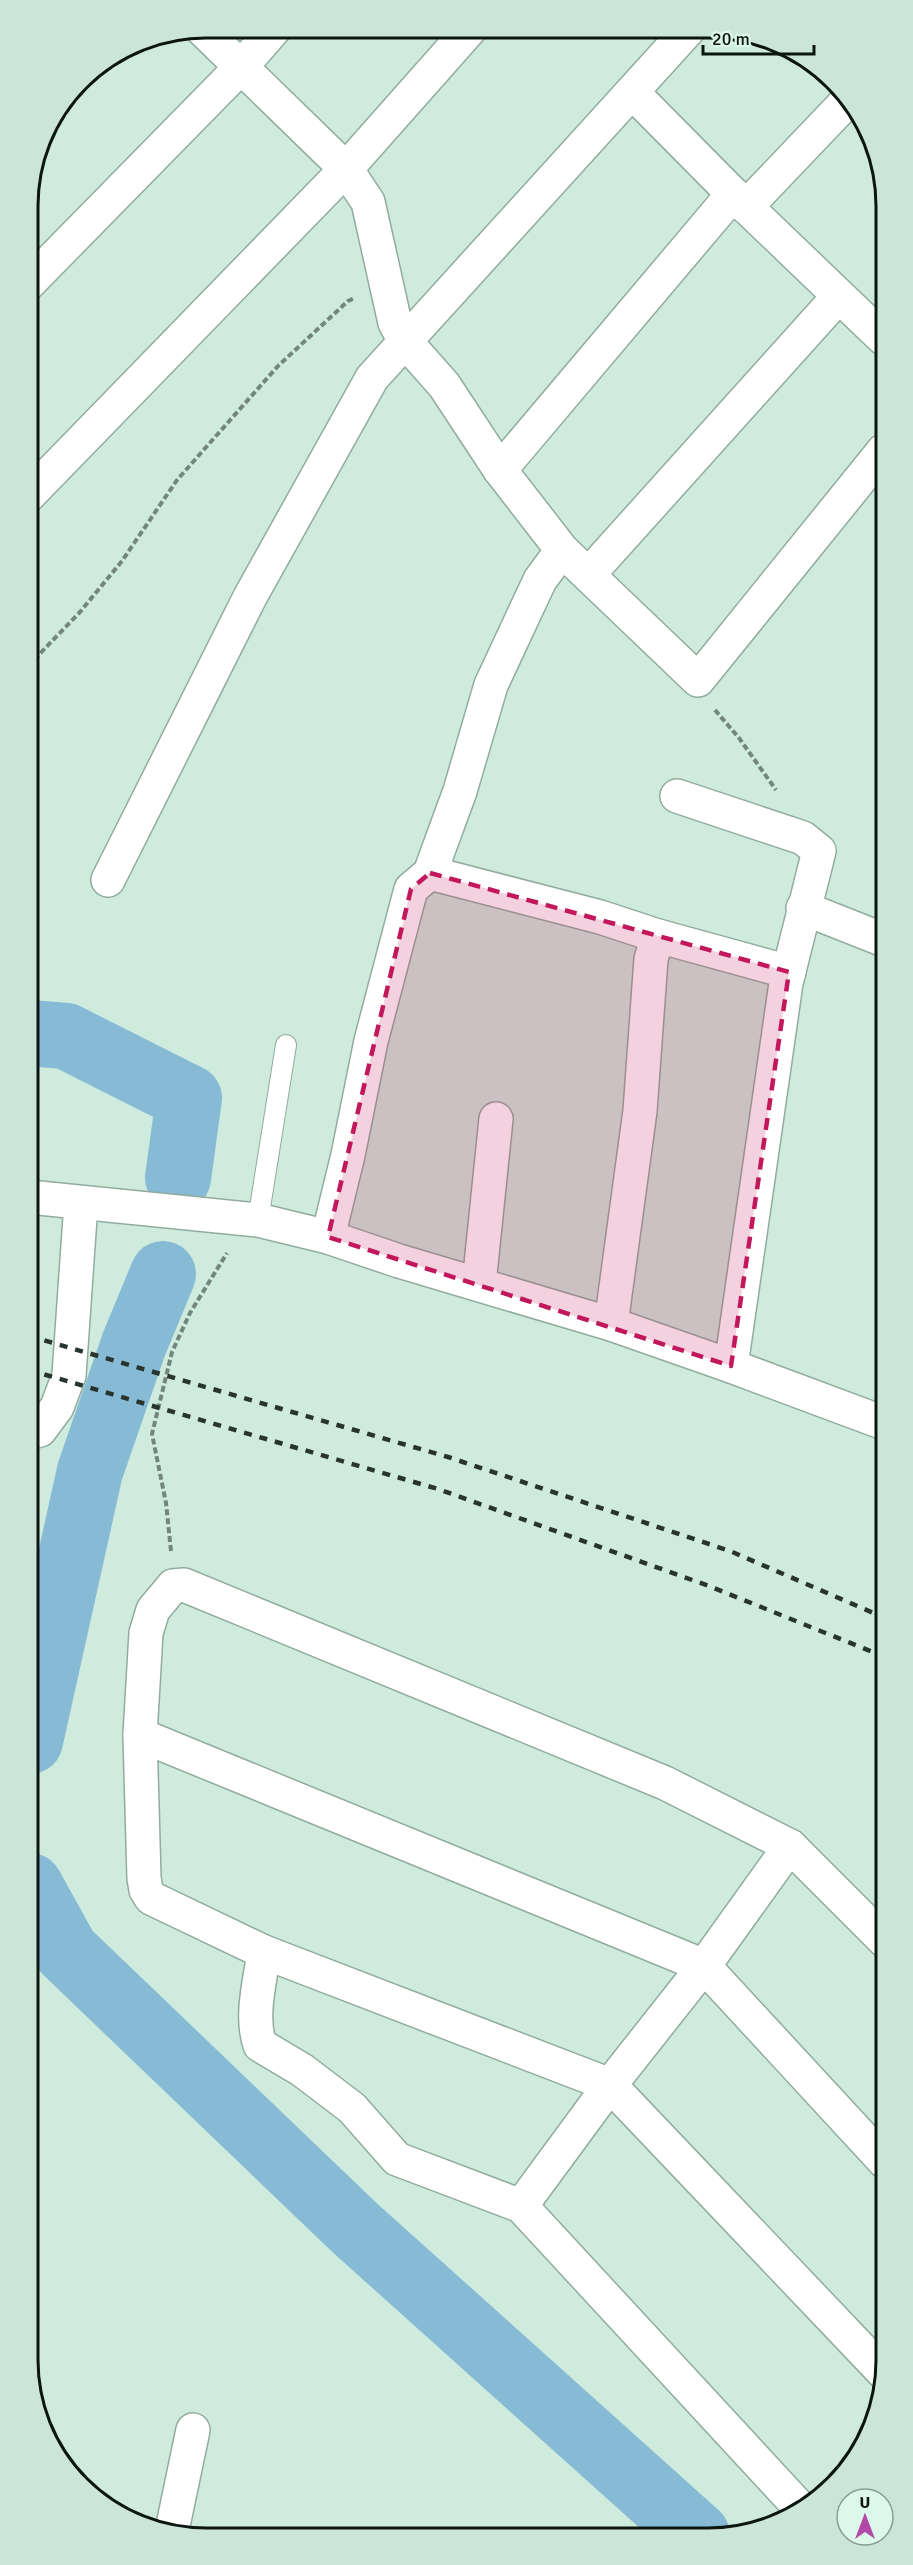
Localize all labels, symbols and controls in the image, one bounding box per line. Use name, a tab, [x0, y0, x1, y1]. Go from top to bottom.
scale bar	[703, 18, 814, 56]
text: 20 m	[712, 28, 750, 50]
north arrow	[835, 2487, 895, 2547]
text: U	[860, 2493, 870, 2513]

